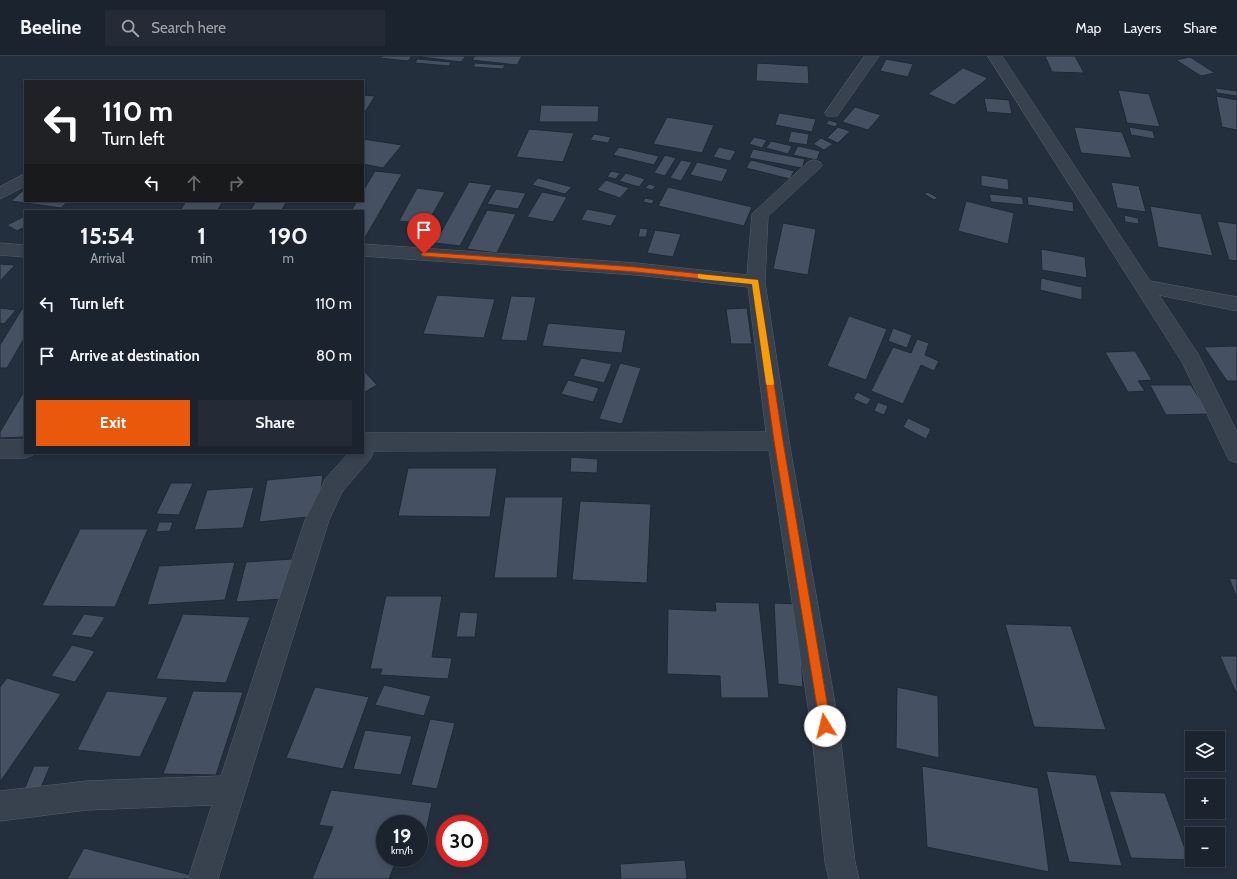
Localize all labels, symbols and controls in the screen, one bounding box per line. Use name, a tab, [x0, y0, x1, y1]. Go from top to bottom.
search box	[105, 10, 385, 46]
text: Beeline	[20, 16, 81, 39]
icon: search	[119, 17, 141, 39]
text: Search here	[151, 19, 226, 37]
text: Map	[1076, 19, 1101, 37]
text: Layers	[1123, 19, 1161, 37]
text: Share	[1183, 19, 1217, 37]
text: 110 m	[102, 94, 173, 128]
icon: left	[36, 96, 88, 148]
text: Turn left	[102, 128, 165, 150]
icon: left	[141, 172, 163, 194]
icon: ahead	[183, 172, 205, 194]
icon: right	[225, 172, 247, 194]
pin	[407, 213, 441, 254]
icon: arrive	[413, 219, 435, 241]
text: 15:54	[80, 221, 135, 250]
text: 1	[197, 221, 206, 250]
text: 190	[269, 221, 308, 250]
text: Arrival	[90, 250, 125, 266]
text: min	[191, 250, 213, 266]
text: m	[283, 250, 294, 266]
icon: left	[36, 293, 58, 315]
text: Turn left	[70, 295, 124, 313]
text: 110 m	[315, 295, 352, 313]
icon: arrive	[36, 345, 58, 367]
text: Arrive at destination	[70, 347, 200, 365]
text: 80 m	[316, 347, 352, 365]
button: Exit	[36, 400, 190, 446]
button: Share	[198, 400, 352, 446]
position arrow	[804, 705, 846, 747]
map controls	[1185, 731, 1225, 867]
button: layers	[1185, 731, 1225, 771]
button: +	[1185, 779, 1225, 819]
speed limit sign: 30	[436, 815, 488, 867]
text: 19	[393, 824, 411, 848]
button: −	[1185, 827, 1225, 867]
text: km/h	[391, 844, 413, 857]

